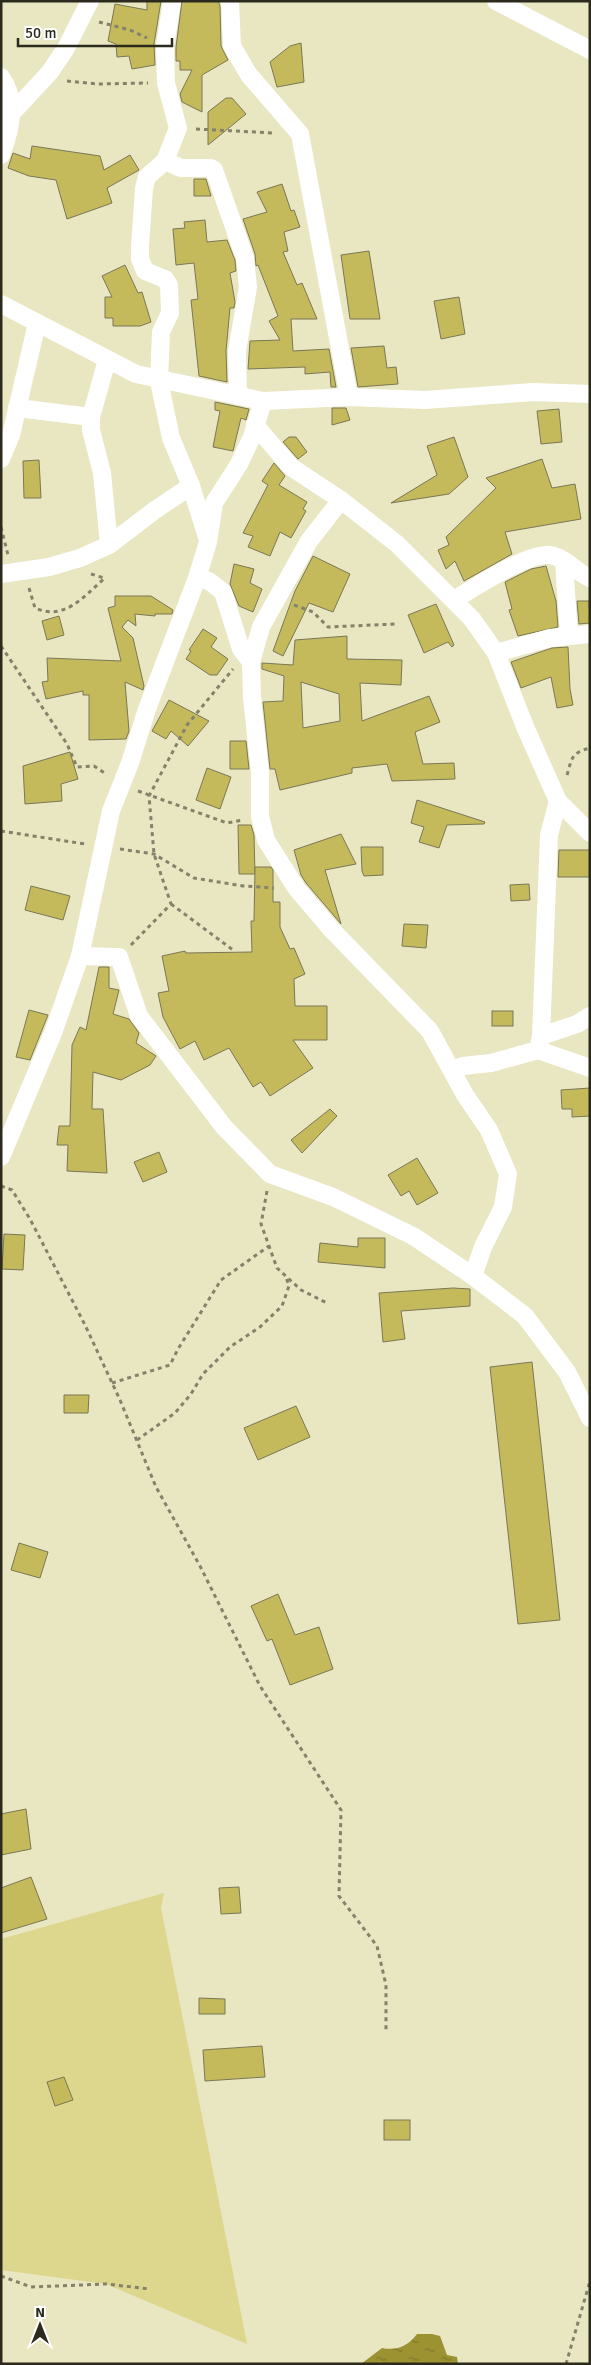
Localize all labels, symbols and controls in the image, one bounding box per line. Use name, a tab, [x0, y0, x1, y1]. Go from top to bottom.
scale bar	[18, 15, 171, 47]
text: 50 m	[25, 24, 56, 42]
north arrow	[15, 2300, 65, 2350]
text: N	[35, 2304, 45, 2321]

